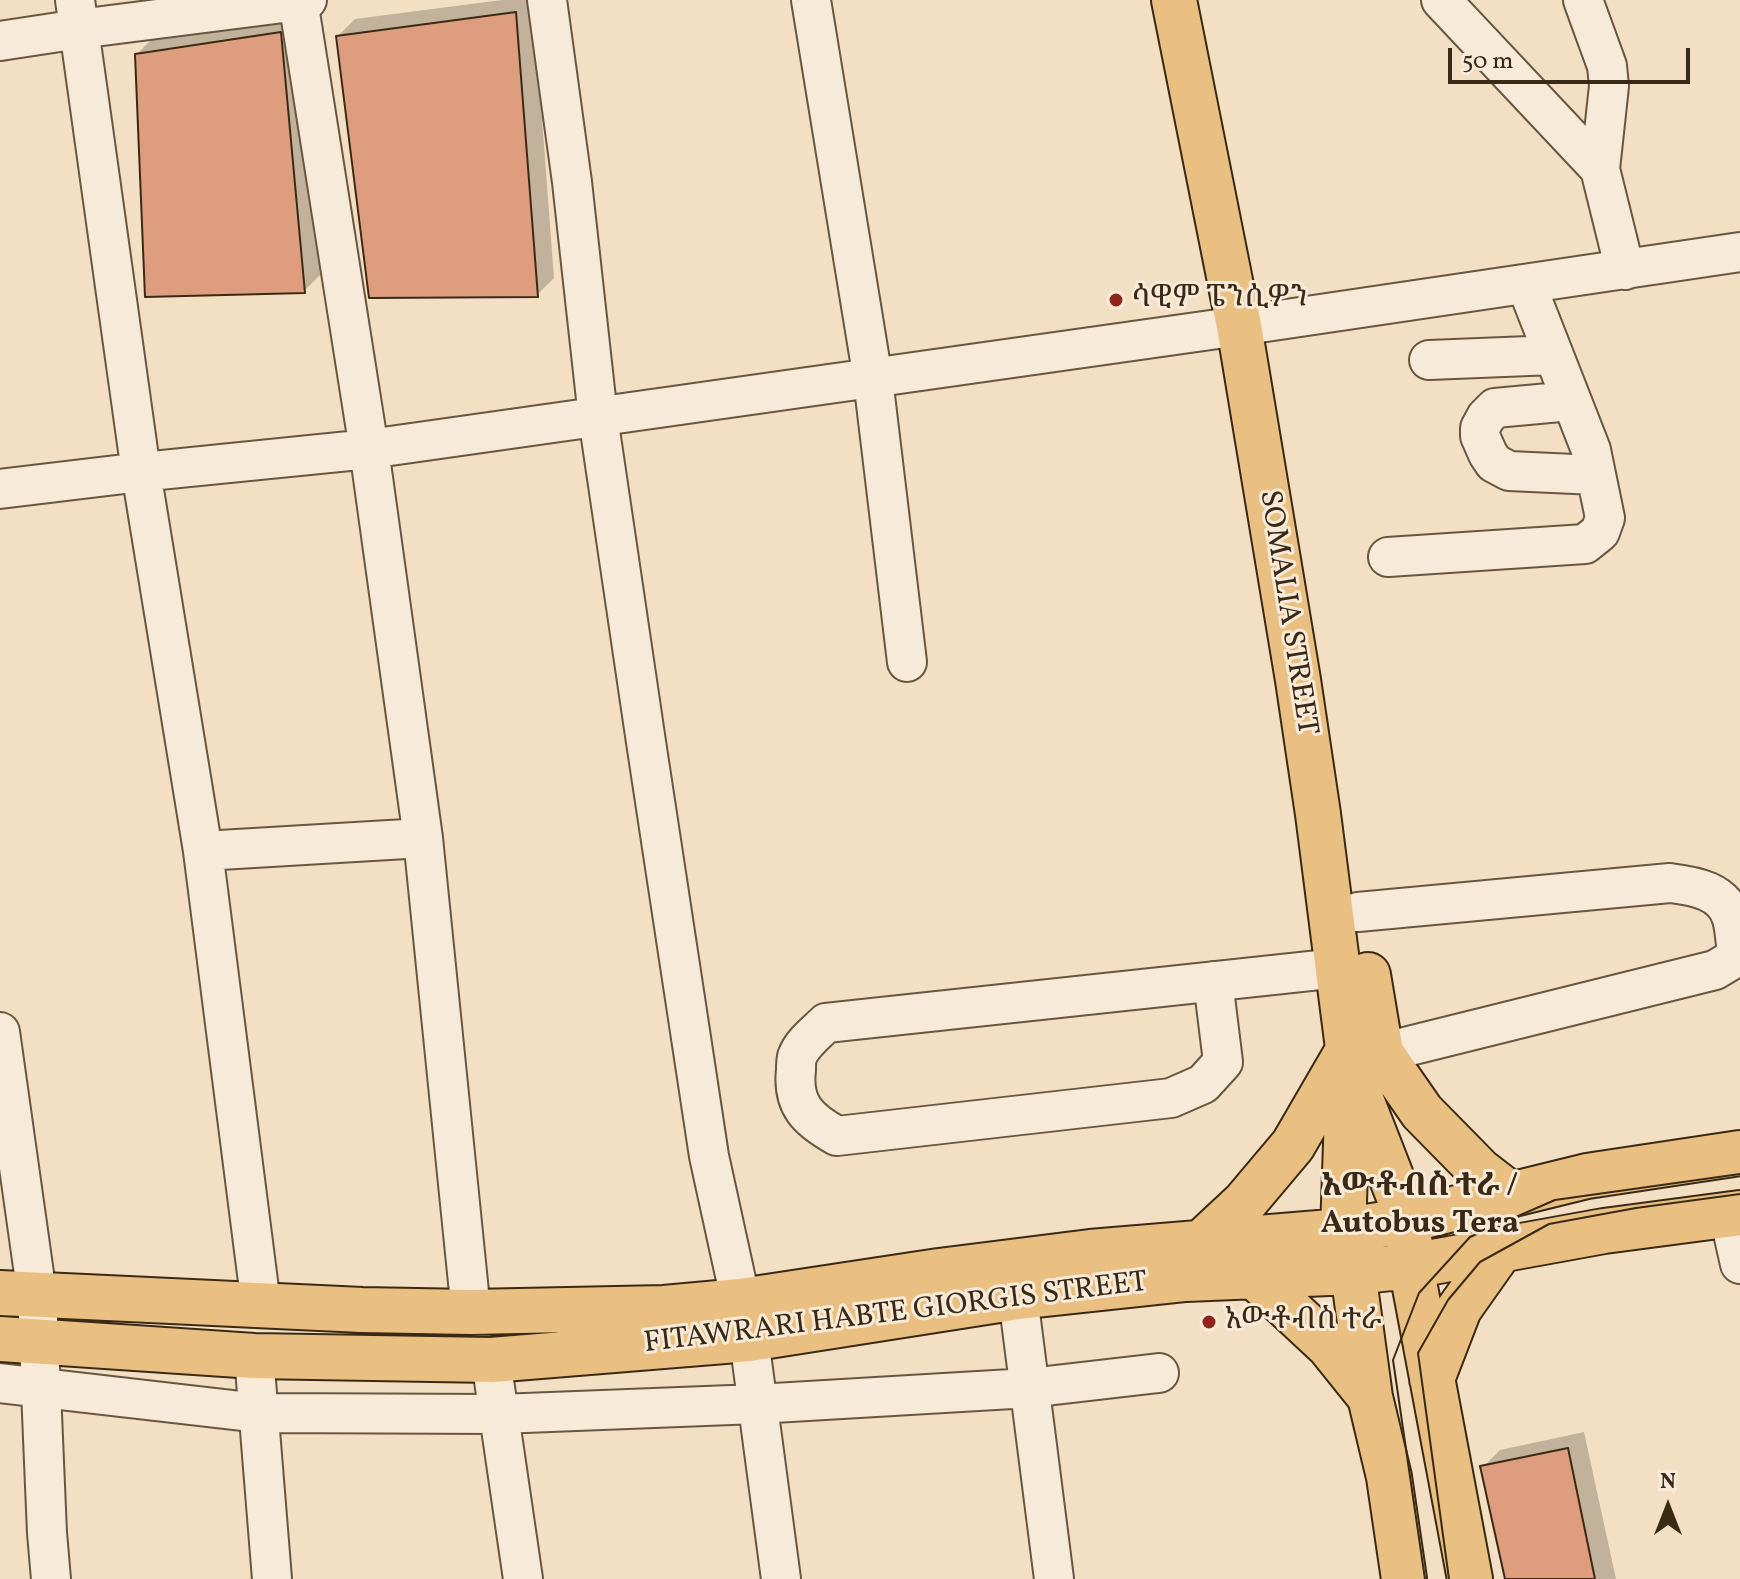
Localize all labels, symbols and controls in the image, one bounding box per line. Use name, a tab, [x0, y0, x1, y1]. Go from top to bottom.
scale bar	[1452, 32, 1694, 82]
text: 50 m	[1462, 45, 1514, 79]
place label: ሳዊም ፔንሲዎን	[1132, 282, 1308, 318]
marker: ሳዊም ፔንሲዎን	[1107, 291, 1125, 309]
street label: SOMALIA STREET	[1249, 488, 1323, 738]
district label: አውቶብስ ተራ / Autobus Tera	[1321, 1170, 1519, 1245]
street label: FITAWRARI HABTE GIORGIS STREET	[642, 1266, 1150, 1364]
place label: አውቶብስ ተራ	[1225, 1304, 1382, 1340]
marker: አውቶብስ ተራ	[1200, 1313, 1218, 1331]
north arrow	[1628, 1467, 1708, 1547]
text: N	[1660, 1467, 1676, 1498]

